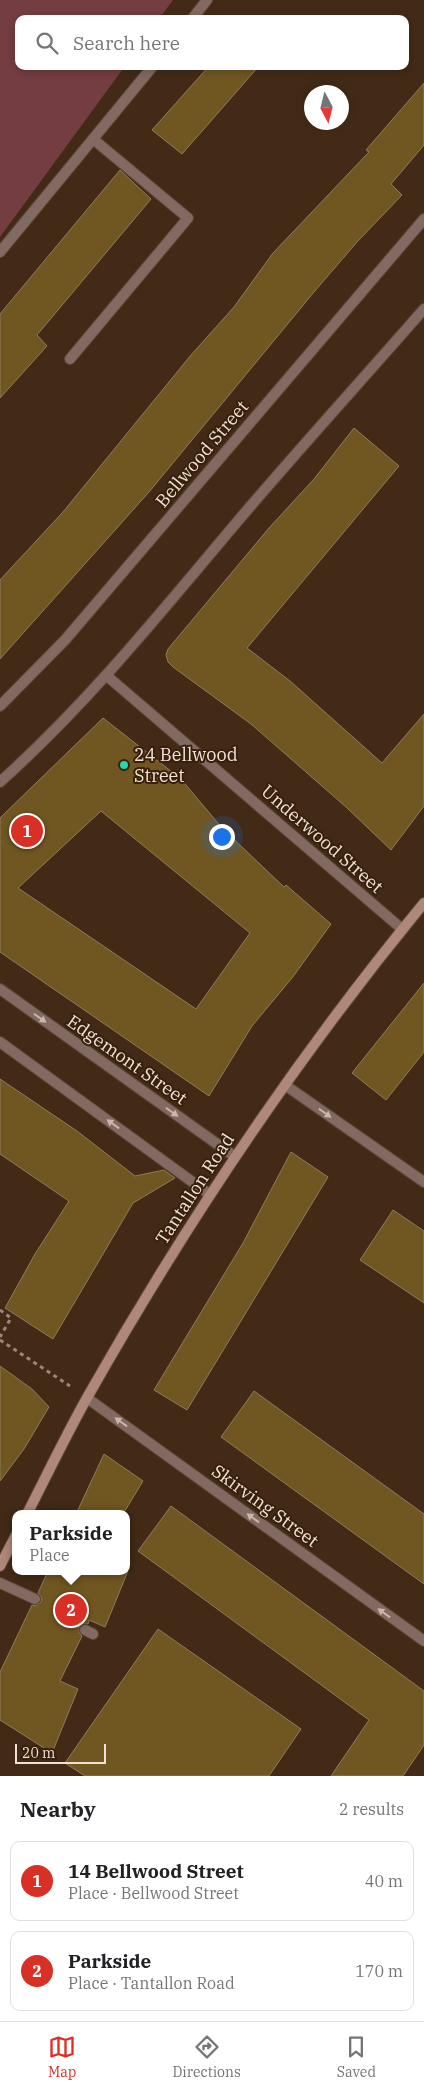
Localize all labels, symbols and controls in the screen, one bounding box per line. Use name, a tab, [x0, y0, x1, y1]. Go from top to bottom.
search box	[15, 15, 409, 70]
icon: search	[33, 29, 61, 57]
text: Search here	[73, 31, 180, 55]
north arrow	[304, 85, 349, 130]
street label: Bellwood Street	[150, 395, 253, 512]
place label: 24 Bellwood Street	[134, 743, 238, 787]
marker: 24 Bellwood Street	[118, 759, 130, 771]
street label: Underwood Street	[257, 779, 388, 898]
pin: 1	[11, 812, 43, 850]
your location	[209, 824, 235, 850]
street label: Edgemont Street	[63, 1010, 192, 1110]
one-way arrow	[33, 1013, 47, 1023]
one-way arrow	[165, 1107, 179, 1117]
one-way arrow	[318, 1108, 332, 1118]
one-way arrow	[106, 1119, 120, 1129]
street label: Tantallon Road	[150, 1129, 239, 1249]
one-way arrow	[114, 1417, 128, 1427]
street label: Skirving Street	[207, 1459, 323, 1552]
popup	[12, 1510, 130, 1575]
one-way arrow	[247, 1512, 260, 1523]
text: Parkside	[29, 1521, 113, 1545]
text: Place	[29, 1545, 70, 1565]
pin: 2	[55, 1591, 87, 1629]
one-way arrow	[378, 1608, 391, 1618]
scale bar	[15, 1741, 106, 1764]
text: 20 m	[22, 1744, 55, 1762]
text: Nearby	[20, 1795, 96, 1823]
text: 2 results	[339, 1799, 404, 1819]
text: 14 Bellwood Street	[68, 1859, 244, 1883]
text: 1	[32, 1871, 42, 1891]
text: 40 m	[365, 1871, 403, 1891]
text: Place · Bellwood Street	[68, 1883, 239, 1903]
text: Parkside	[68, 1949, 151, 1973]
text: 2	[32, 1961, 42, 1981]
text: 170 m	[355, 1961, 403, 1981]
text: Place · Tantallon Road	[68, 1973, 235, 1993]
tab: Map	[48, 2033, 76, 2081]
tab: Directions	[172, 2033, 241, 2081]
tab: Saved	[337, 2033, 376, 2081]

